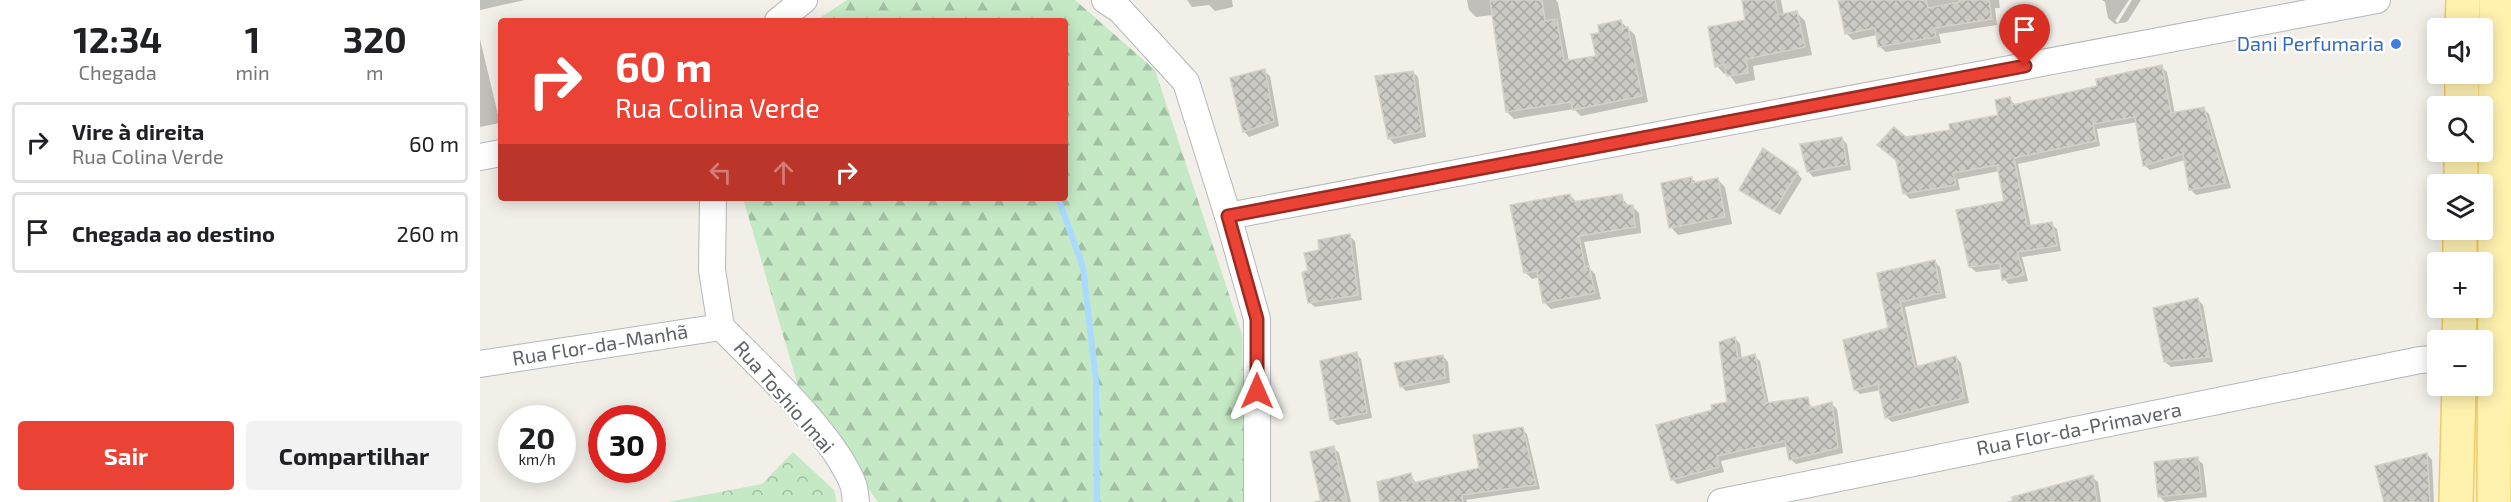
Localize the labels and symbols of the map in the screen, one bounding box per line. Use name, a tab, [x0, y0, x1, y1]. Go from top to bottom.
pin	[1999, 4, 2050, 66]
place label: Dani Perfumaria	[2237, 31, 2384, 55]
marker: Dani Perfumaria	[2389, 37, 2403, 51]
street label: Rua Flor-da-Manhã	[510, 318, 689, 370]
street label: Rua Toshio Imai	[730, 335, 840, 457]
position arrow	[1225, 359, 1289, 423]
street label: Rua Flor-da-Primavera	[1974, 396, 2183, 460]
speed limit sign: 30	[588, 405, 666, 483]

